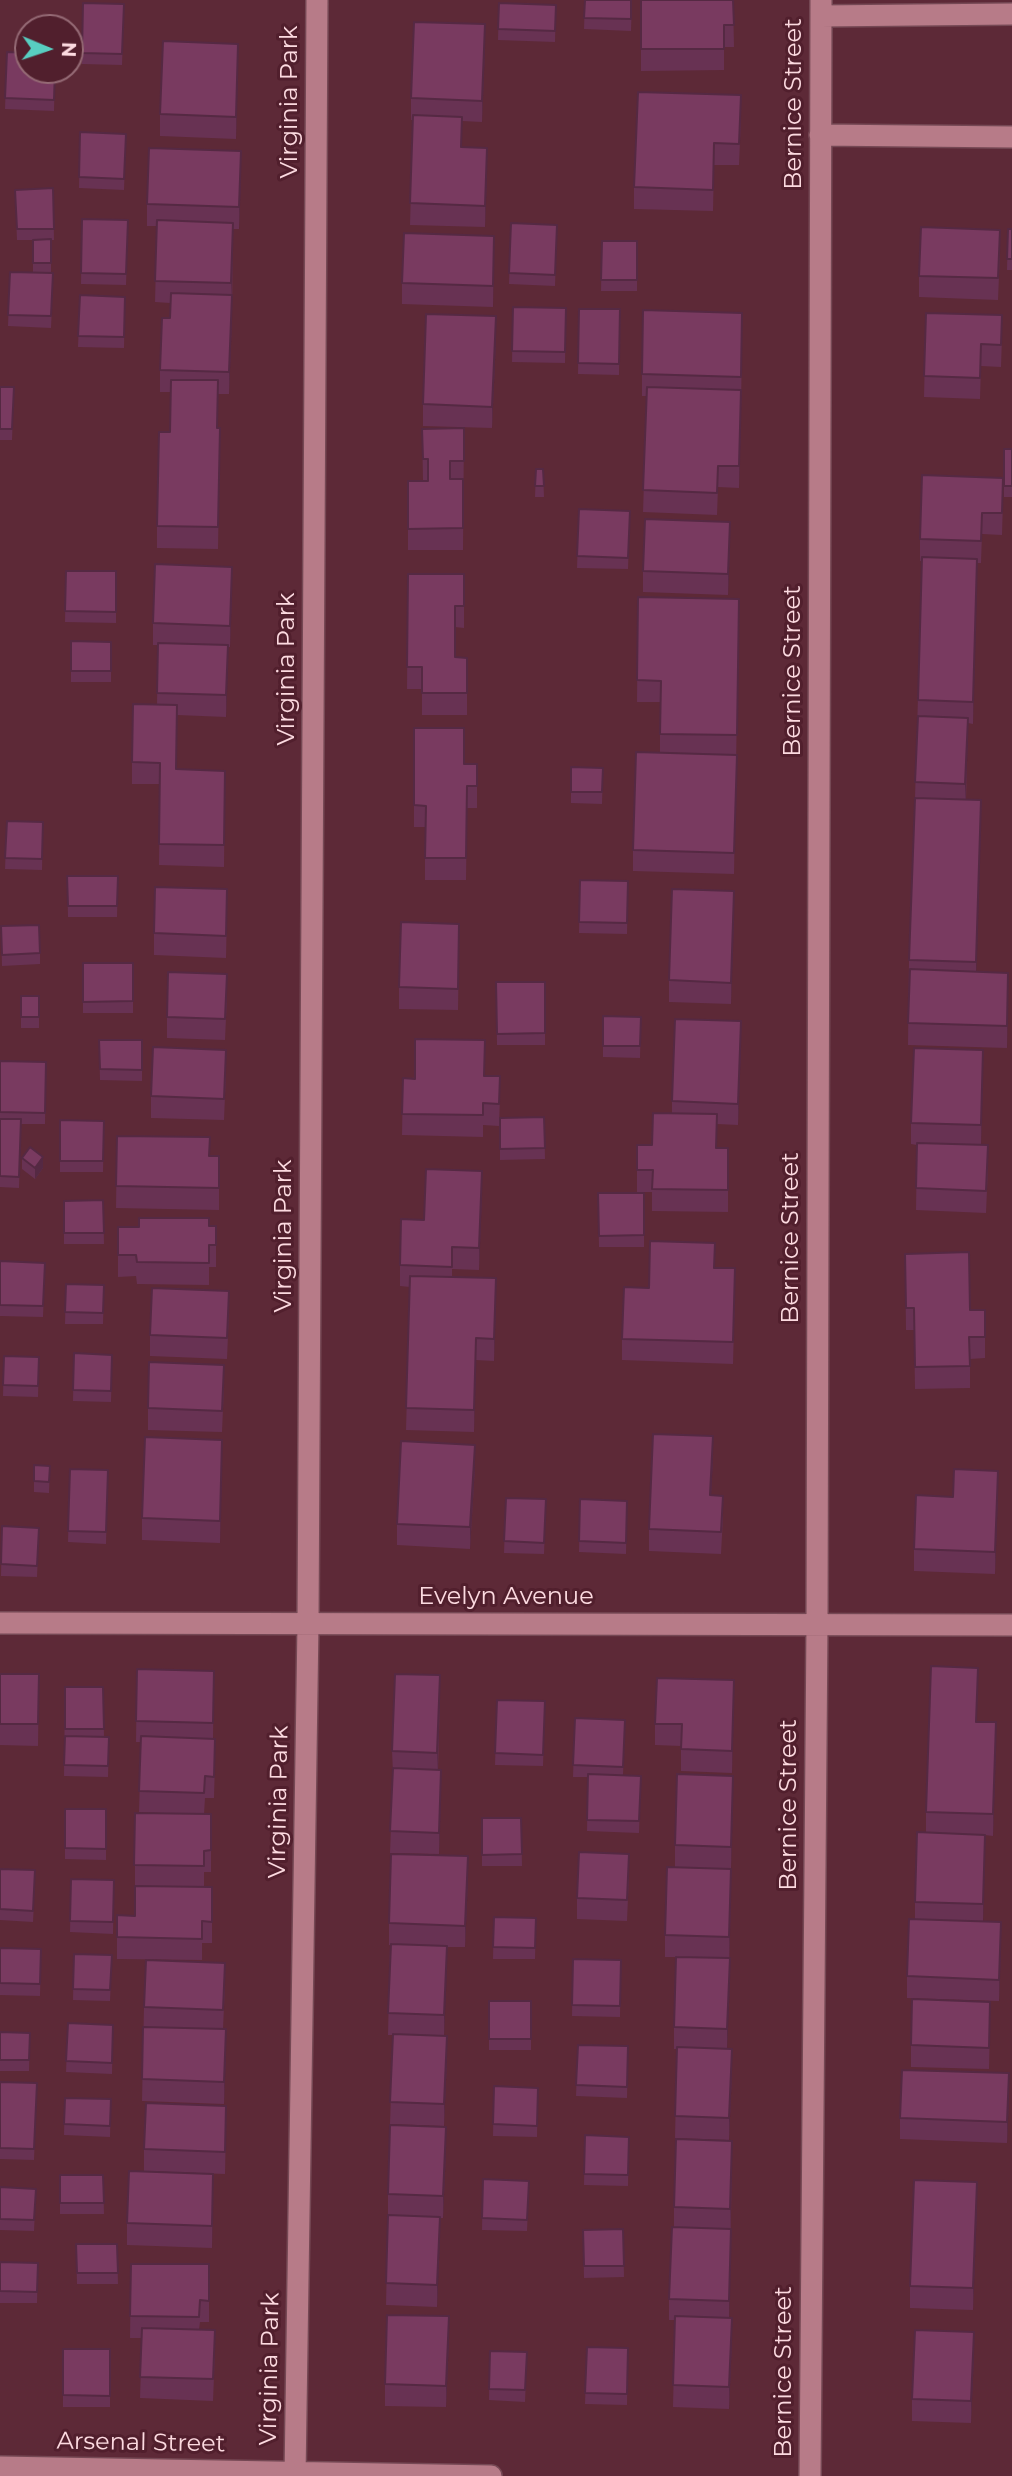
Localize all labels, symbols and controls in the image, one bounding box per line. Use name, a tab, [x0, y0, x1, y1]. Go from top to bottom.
north arrow	[14, 14, 84, 84]
street label: Bernice Street	[780, 18, 808, 190]
street label: Virginia Park	[276, 26, 304, 178]
text: N	[57, 42, 80, 58]
street label: Bernice Street	[779, 585, 807, 757]
street label: Virginia Park	[273, 593, 301, 745]
street label: Bernice Street	[777, 1152, 805, 1324]
street label: Virginia Park	[270, 1160, 298, 1312]
street label: Evelyn Avenue	[418, 1583, 594, 1611]
street label: Bernice Street	[775, 1719, 803, 1891]
street label: Virginia Park	[263, 1725, 295, 1879]
street label: Bernice Street	[770, 2286, 798, 2458]
street label: Virginia Park	[254, 2292, 286, 2446]
street label: Arsenal Street	[56, 2427, 226, 2459]

